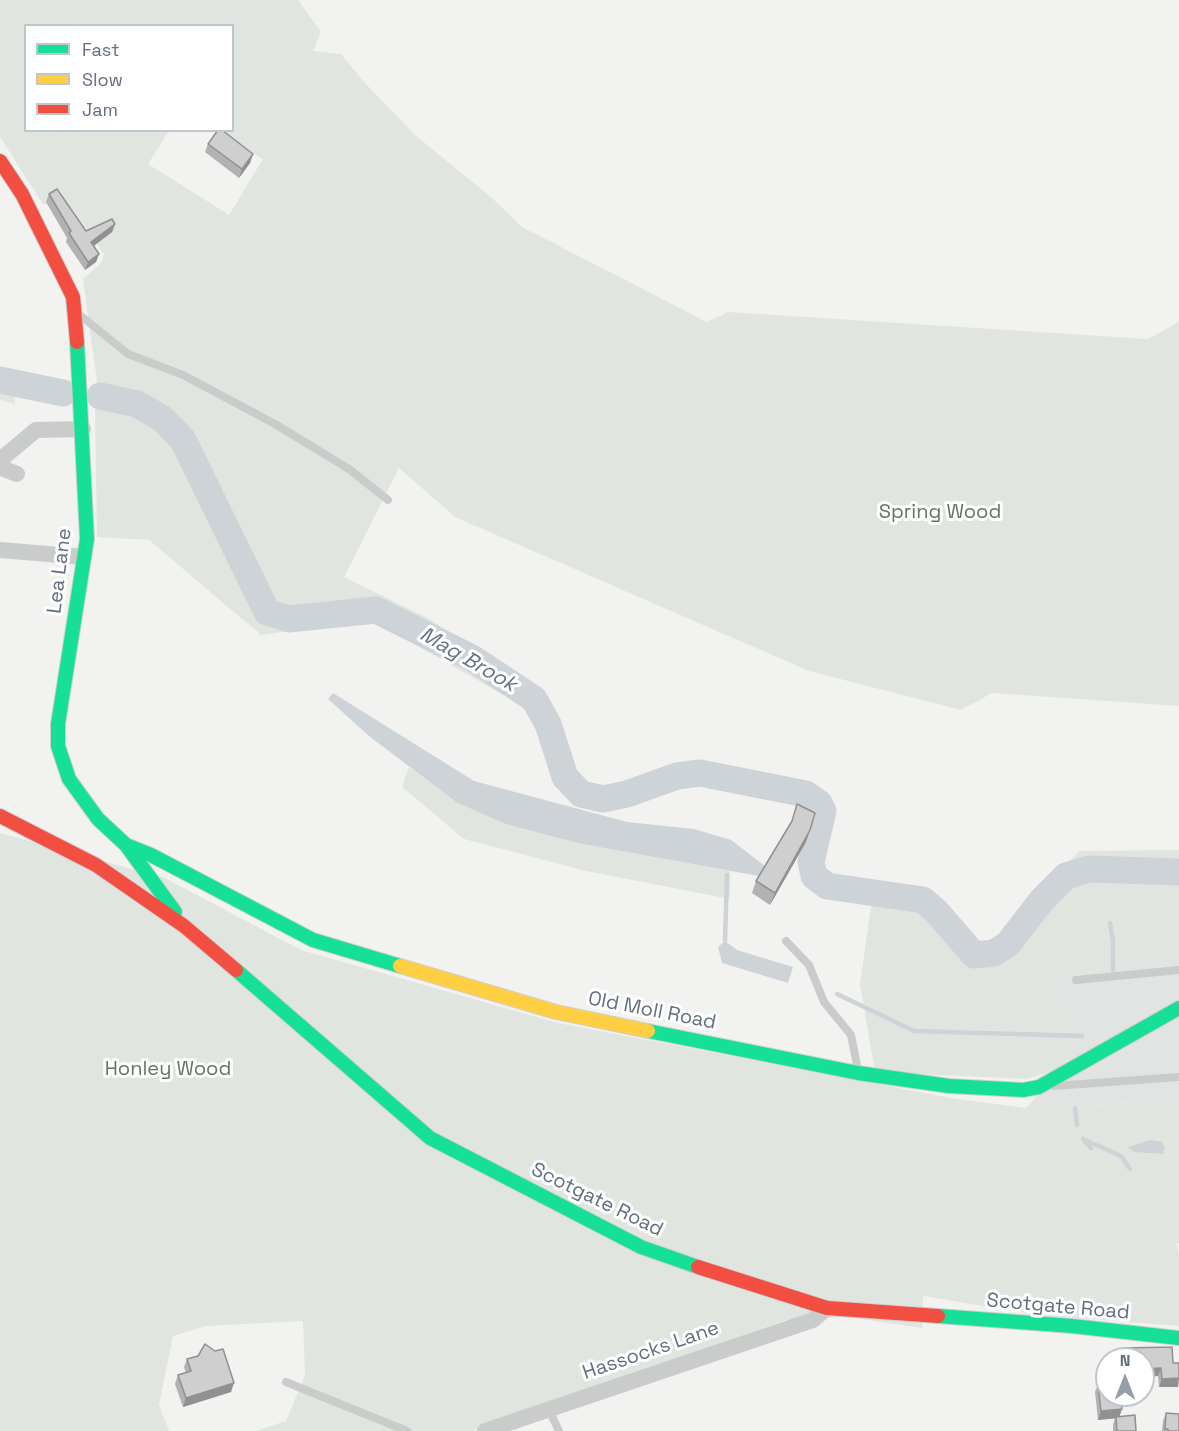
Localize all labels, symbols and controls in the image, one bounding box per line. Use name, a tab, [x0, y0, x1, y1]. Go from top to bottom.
legend	[24, 24, 234, 132]
text: Fast	[82, 38, 119, 61]
text: Slow	[82, 68, 123, 91]
text: Jam	[82, 98, 118, 121]
park label: Spring Wood	[879, 501, 1001, 525]
street label: Lea Lane	[43, 527, 77, 615]
water label: Mag Brook	[415, 622, 521, 698]
street label: Old Moll Road	[586, 987, 718, 1035]
park label: Honley Wood	[105, 1058, 231, 1082]
street label: Scotgate Road	[527, 1158, 667, 1242]
street label: Scotgate Road	[985, 1289, 1131, 1325]
street label: Hassocks Lane	[580, 1316, 722, 1386]
north arrow	[1095, 1347, 1155, 1407]
text: N	[1120, 1350, 1130, 1371]

